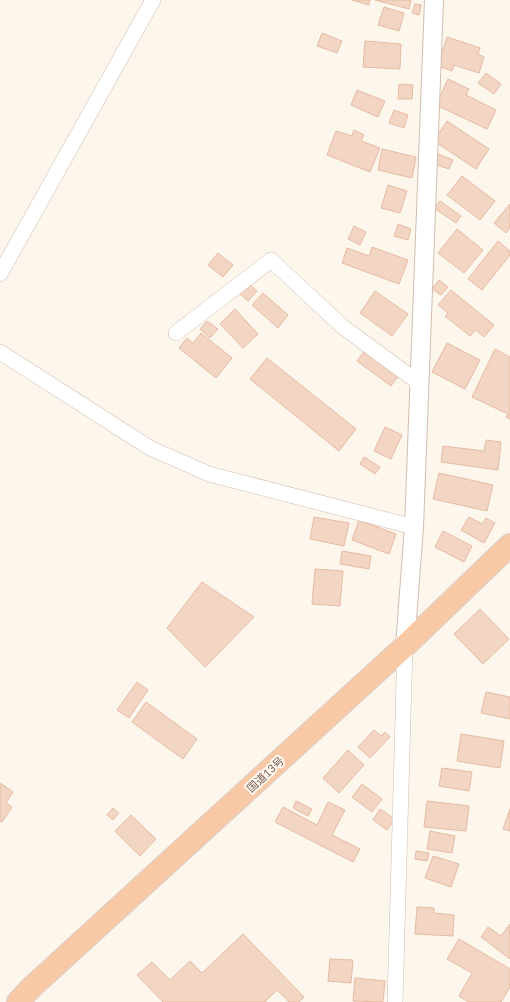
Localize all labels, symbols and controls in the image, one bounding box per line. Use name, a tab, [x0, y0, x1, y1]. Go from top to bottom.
street label: 国道13号	[244, 754, 286, 794]

